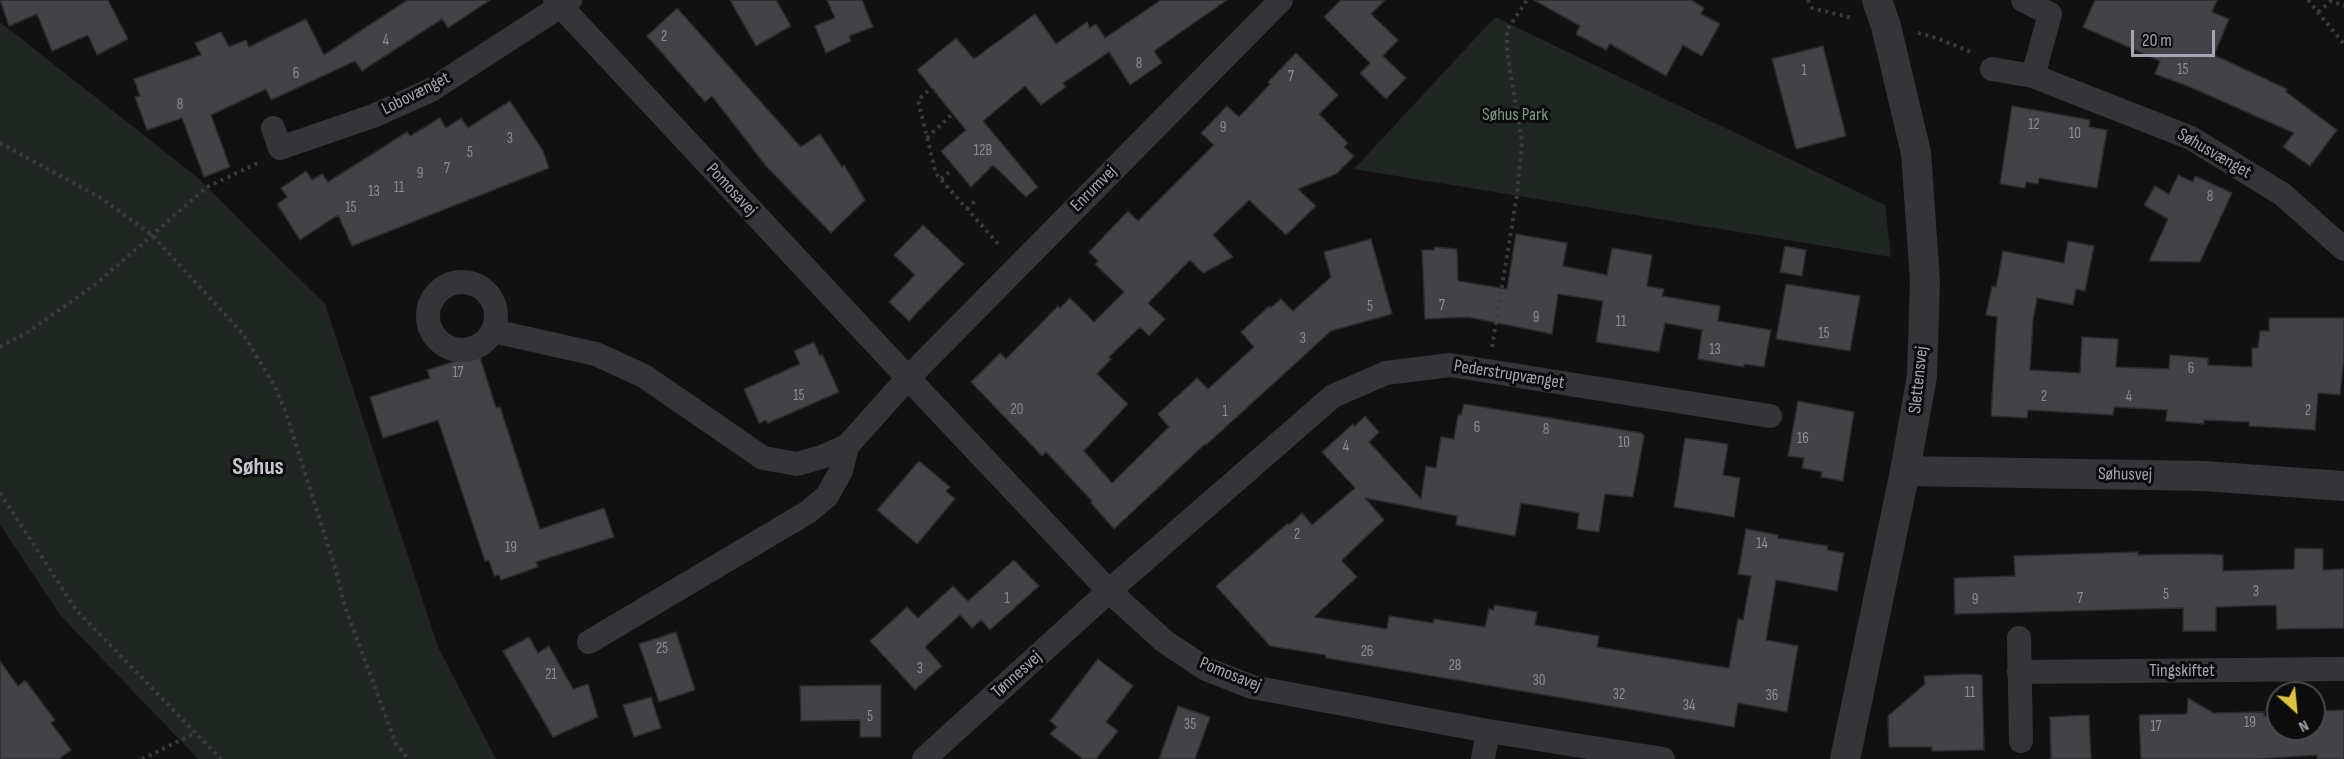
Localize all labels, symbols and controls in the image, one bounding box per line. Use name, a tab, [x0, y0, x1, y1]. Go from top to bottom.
scale bar	[2134, 18, 2218, 56]
house number: 2	[661, 28, 667, 46]
text: 20 m	[2142, 30, 2172, 51]
house number: 4	[383, 32, 389, 50]
house number: 8	[1136, 55, 1142, 73]
house number: 15	[2177, 61, 2189, 79]
house number: 1	[1801, 62, 1807, 80]
house number: 6	[293, 65, 299, 83]
street label: Lobovænget	[378, 68, 454, 120]
house number: 7	[1288, 68, 1294, 86]
house number: 8	[177, 96, 183, 114]
park label: Søhus Park	[1482, 104, 1548, 126]
house number: 12	[2028, 116, 2040, 134]
house number: 9	[1220, 119, 1226, 137]
street label: Søhusvænget	[2173, 124, 2255, 184]
house number: 10	[2069, 125, 2081, 143]
house number: 3	[507, 130, 513, 148]
house number: 12B	[974, 142, 992, 160]
house number: 5	[467, 144, 473, 162]
street label: Pomosavej	[701, 159, 761, 221]
house number: 7	[444, 160, 450, 178]
street label: Enrumvej	[1066, 161, 1122, 217]
house number: 9	[417, 165, 423, 183]
house number: 11	[394, 179, 404, 197]
house number: 13	[368, 183, 380, 201]
house number: 8	[2207, 188, 2213, 206]
house number: 15	[345, 199, 357, 217]
house number: 7	[1439, 297, 1445, 315]
house number: 5	[1367, 298, 1373, 316]
house number: 9	[1533, 309, 1539, 327]
house number: 11	[1616, 313, 1626, 331]
house number: 15	[1818, 325, 1830, 343]
house number: 3	[1300, 330, 1306, 348]
house number: 13	[1709, 341, 1721, 359]
street label: Slettensvej	[1905, 345, 1933, 415]
street label: Pederstrupvænget	[1452, 356, 1566, 394]
house number: 6	[2188, 360, 2194, 378]
house number: 17	[452, 364, 464, 382]
house number: 15	[793, 387, 805, 405]
house number: 2	[2041, 388, 2047, 406]
house number: 4	[2126, 388, 2132, 406]
house number: 20	[1011, 401, 1023, 419]
house number: 2	[2305, 402, 2311, 420]
house number: 1	[1222, 403, 1228, 421]
house number: 6	[1474, 419, 1480, 437]
house number: 8	[1543, 421, 1549, 439]
house number: 16	[1797, 430, 1809, 448]
house number: 10	[1618, 434, 1630, 452]
house number: 4	[1343, 438, 1349, 456]
district label: Søhus	[232, 454, 284, 482]
street label: Søhusvej	[2098, 464, 2152, 486]
house number: 2	[1294, 526, 1300, 544]
house number: 14	[1756, 535, 1768, 553]
house number: 19	[505, 539, 517, 557]
house number: 3	[2253, 583, 2259, 601]
house number: 5	[2163, 586, 2169, 604]
house number: 1	[1004, 590, 1010, 608]
house number: 7	[2077, 590, 2083, 608]
house number: 9	[1972, 591, 1978, 609]
house number: 25	[656, 640, 668, 658]
house number: 26	[1361, 643, 1373, 661]
street label: Tønnesvej	[988, 647, 1046, 703]
street label: Pomosavej	[1196, 653, 1264, 697]
house number: 28	[1449, 657, 1461, 675]
house number: 3	[917, 660, 923, 678]
street label: Tingskiftet	[2149, 660, 2215, 682]
house number: 21	[545, 666, 557, 684]
house number: 30	[1533, 672, 1545, 690]
north arrow	[2266, 681, 2326, 741]
house number: 11	[1965, 684, 1975, 702]
house number: 32	[1613, 686, 1625, 704]
house number: 36	[1766, 687, 1778, 705]
house number: 34	[1683, 697, 1695, 715]
house number: 5	[867, 708, 873, 726]
house number: 19	[2244, 714, 2256, 732]
text: N	[2295, 715, 2312, 736]
house number: 35	[1184, 716, 1196, 734]
house number: 17	[2150, 718, 2162, 736]

